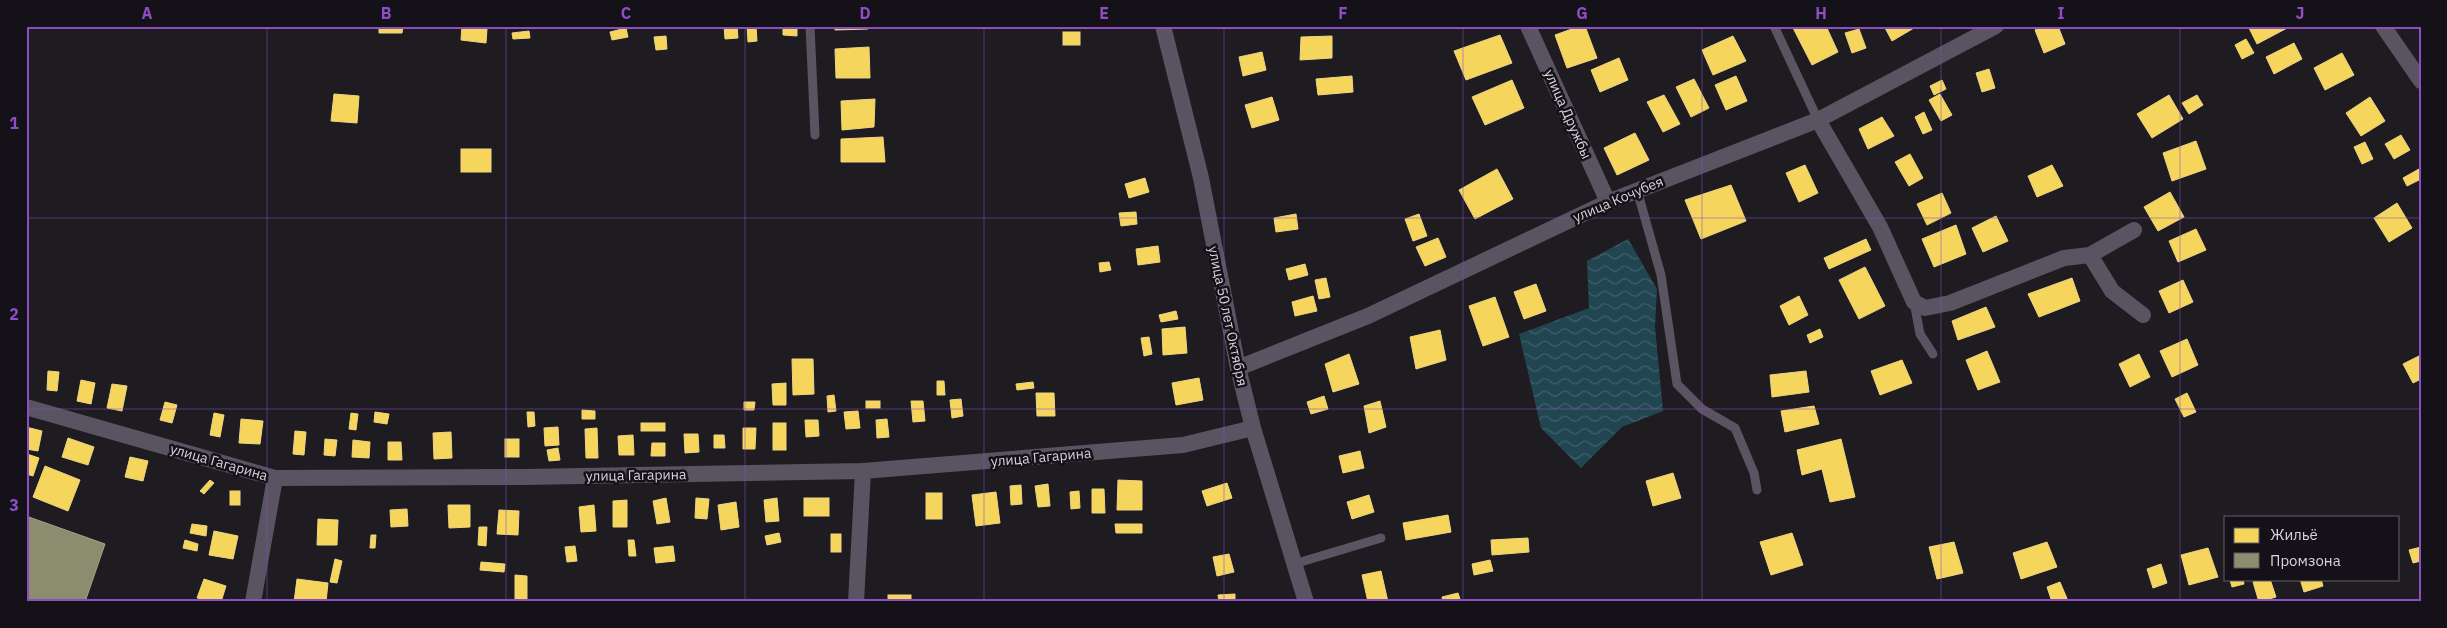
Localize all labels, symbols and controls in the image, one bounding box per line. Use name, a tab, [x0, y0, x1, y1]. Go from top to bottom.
text: A	[142, 3, 153, 23]
text: B	[381, 3, 392, 23]
text: C	[621, 3, 631, 23]
text: D	[859, 3, 871, 23]
text: E	[1099, 3, 1109, 23]
text: F	[1338, 3, 1348, 23]
text: G	[1576, 3, 1588, 23]
text: H	[1815, 3, 1827, 23]
text: I	[2058, 3, 2065, 23]
text: J	[2296, 3, 2304, 23]
street label: улица Дружбы	[1540, 66, 1596, 162]
text: 1	[9, 113, 19, 133]
street label: улица Кочубея	[1570, 172, 1666, 226]
street label: улица 50 лет Октября	[1204, 244, 1252, 388]
text: 2	[9, 304, 19, 324]
street label: улица Гагарина	[168, 439, 270, 485]
street label: улица Гагарина	[990, 444, 1092, 470]
street label: улица Гагарина	[585, 465, 687, 485]
text: 3	[9, 495, 19, 515]
legend	[2224, 516, 2400, 580]
text: Жильё	[2270, 525, 2318, 544]
text: Промзона	[2270, 551, 2341, 570]

